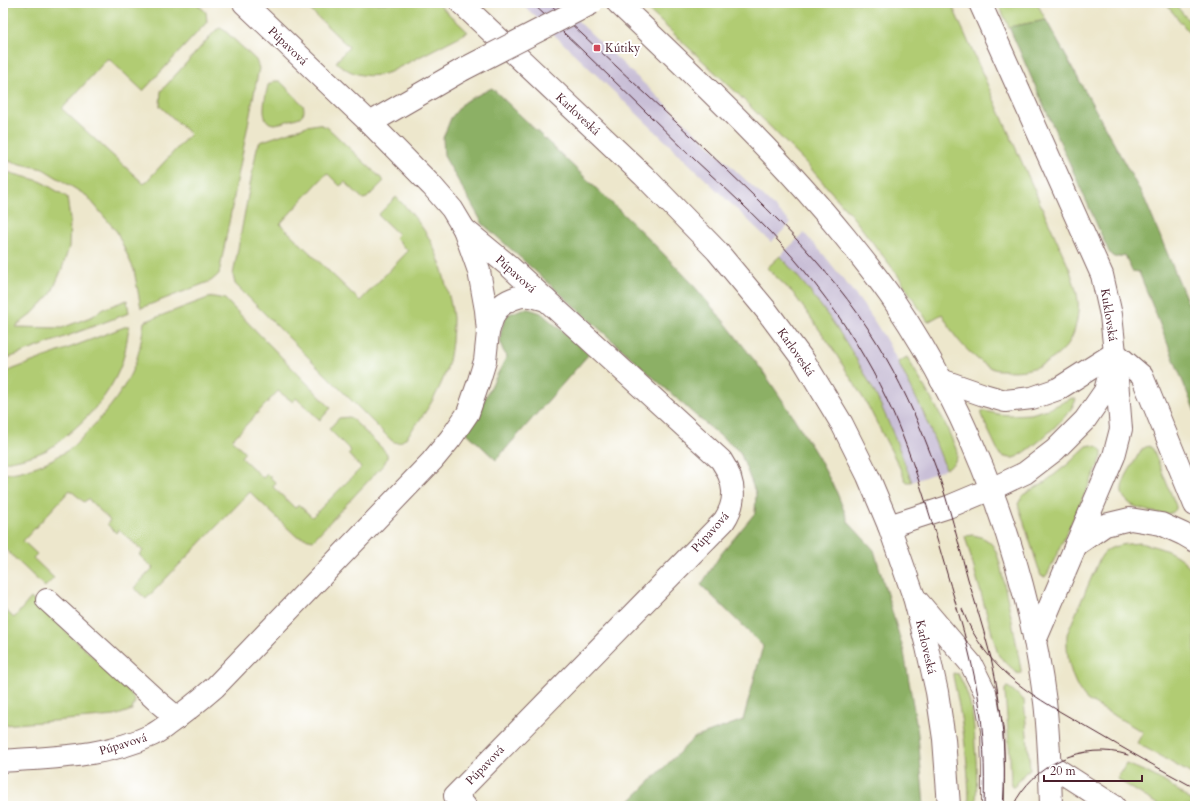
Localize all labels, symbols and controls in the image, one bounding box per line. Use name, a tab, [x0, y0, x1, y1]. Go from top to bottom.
street label: Púpavová	[265, 23, 312, 69]
place label: Kútiky	[605, 40, 641, 56]
marker: Kútiky	[592, 43, 602, 53]
street label: Karloveská	[552, 89, 604, 139]
street label: Púpavová	[492, 252, 540, 297]
street label: Kuklovská	[1097, 287, 1121, 343]
street label: Karloveská	[774, 325, 819, 380]
street label: Púpavová	[688, 508, 733, 556]
street label: Karloveská	[912, 618, 940, 676]
street label: Púpavová	[97, 729, 150, 759]
street label: Púpavová	[462, 741, 508, 788]
scale bar	[1044, 757, 1142, 783]
text: 20 m	[1050, 763, 1077, 779]

